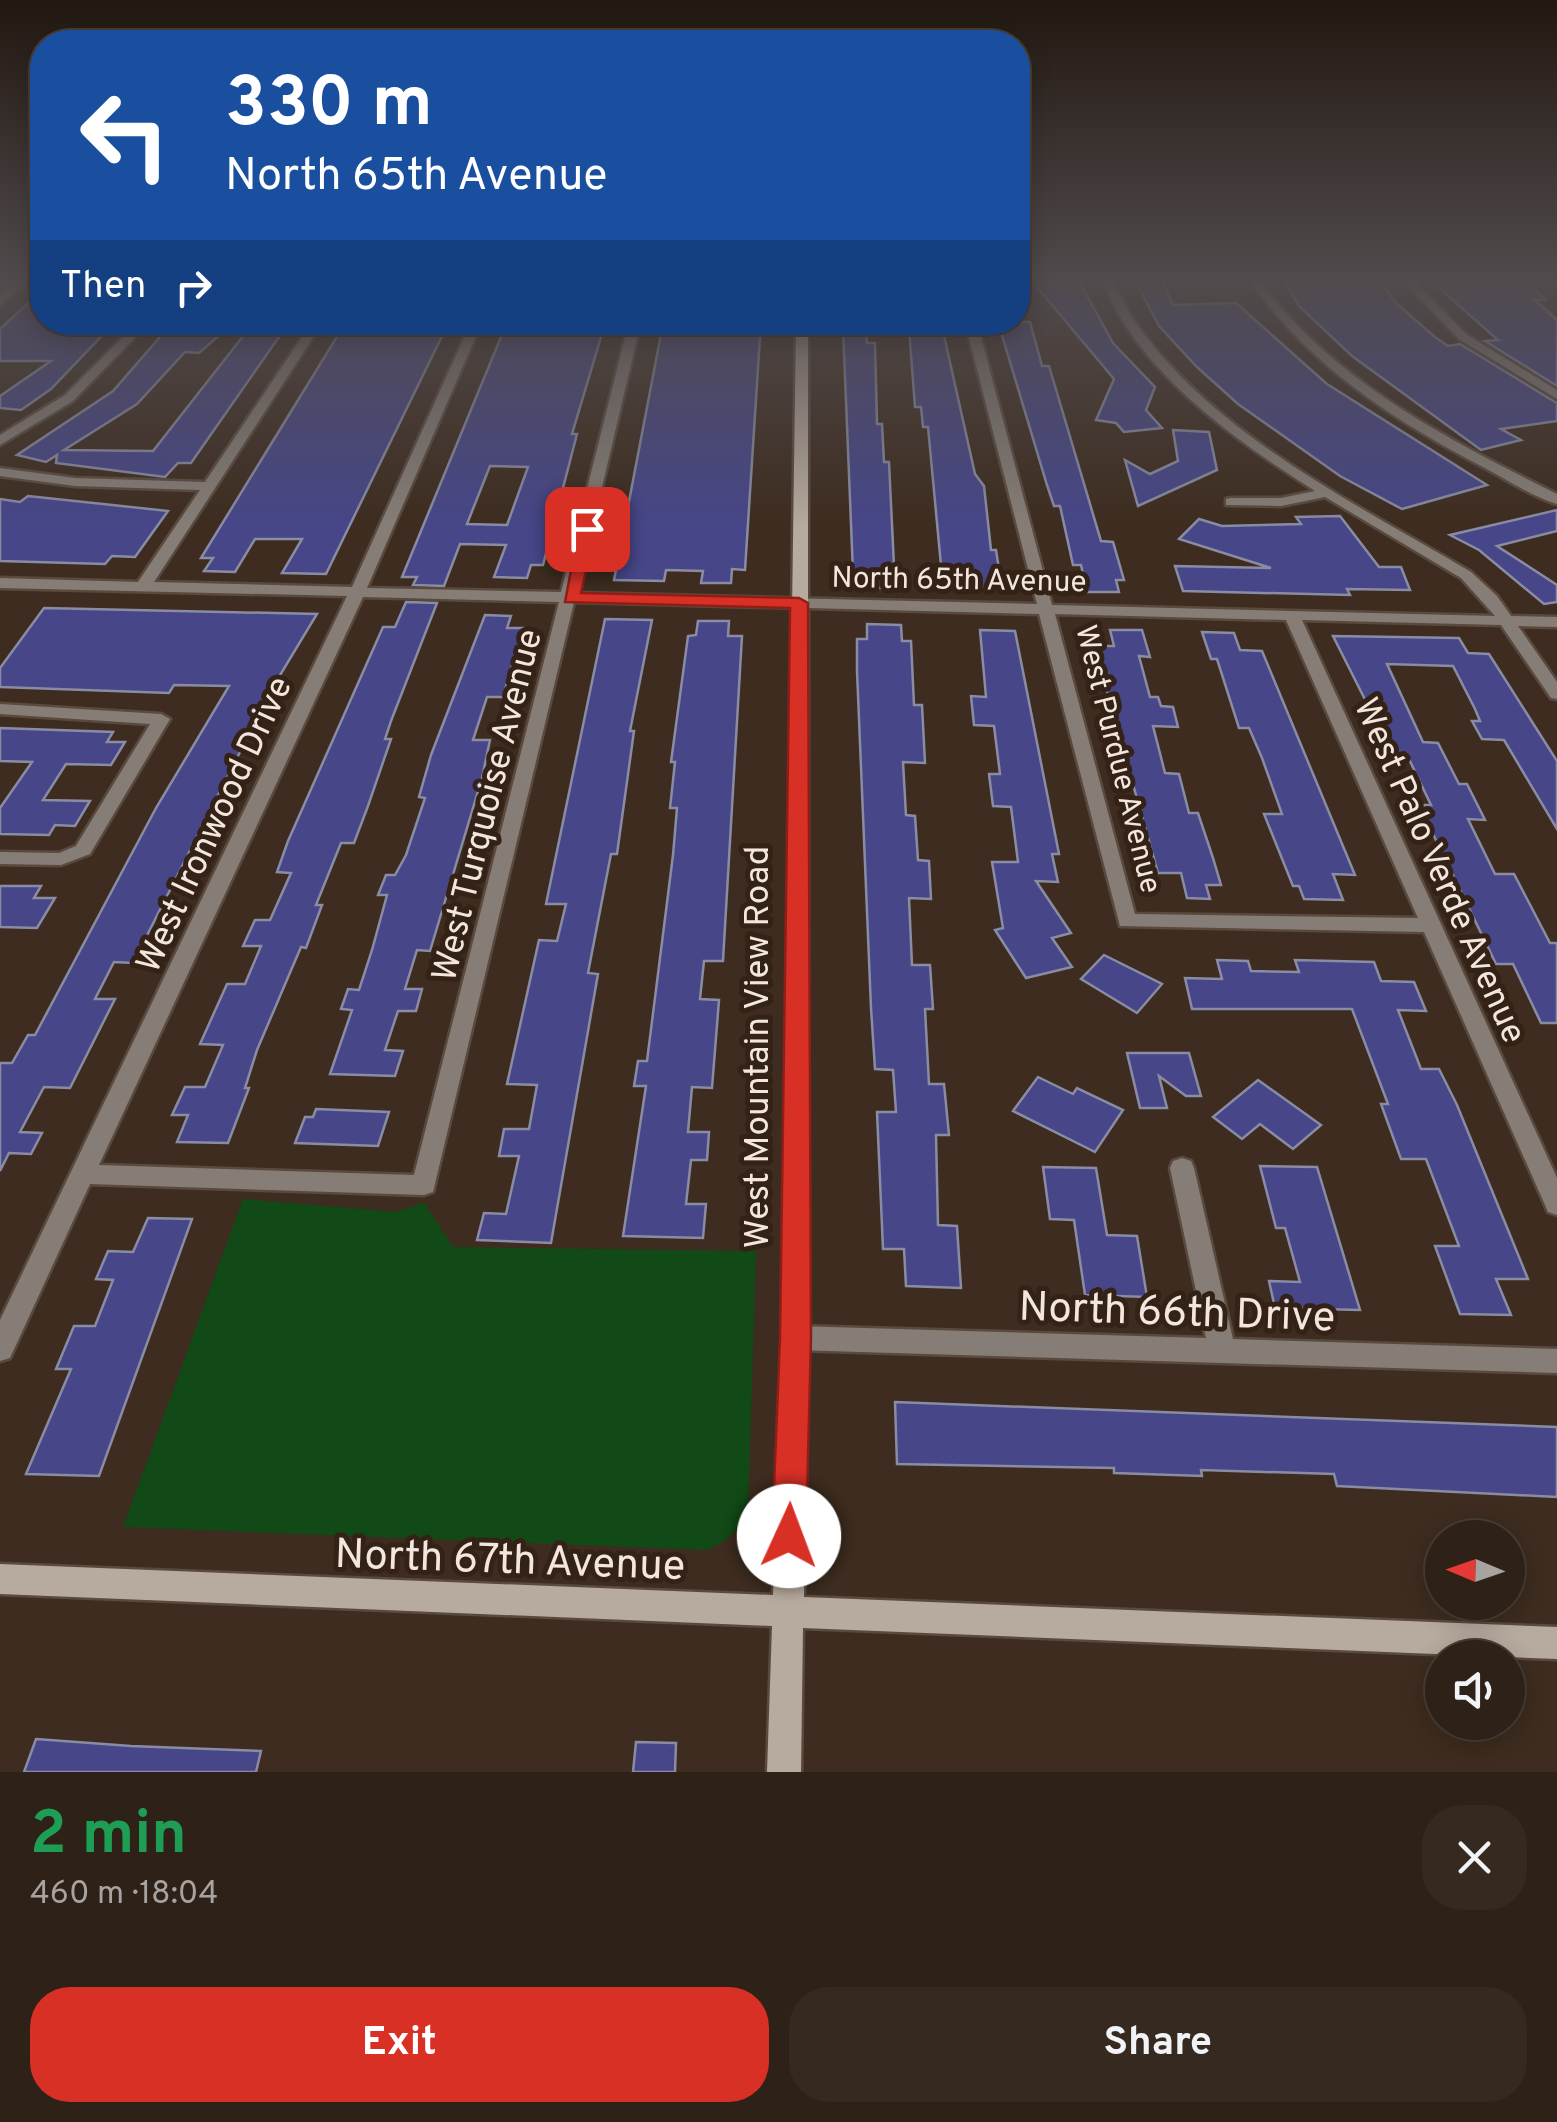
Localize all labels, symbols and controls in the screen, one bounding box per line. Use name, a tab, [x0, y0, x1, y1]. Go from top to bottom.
text: 330 m	[225, 62, 433, 151]
icon: left	[60, 70, 190, 200]
text: North 65th Avenue	[225, 149, 608, 206]
icon: right	[166, 260, 221, 315]
text: Then	[60, 263, 146, 312]
pin	[545, 487, 630, 572]
icon: arrive	[560, 502, 615, 557]
street label: North 65th Avenue	[831, 561, 1087, 602]
street label: West Purdue Avenue	[1065, 622, 1168, 897]
street label: West Turquoise Avenue	[424, 625, 554, 986]
street label: West Ironwood Drive	[128, 670, 304, 980]
street label: West Palo Verde Avenue	[1342, 692, 1534, 1051]
street label: West Mountain View Road	[737, 846, 781, 1248]
street label: North 66th Drive	[1018, 1282, 1336, 1347]
position arrow	[737, 1484, 841, 1588]
north arrow	[1425, 1520, 1525, 1620]
map controls	[1425, 1520, 1525, 1740]
street label: North 67th Avenue	[334, 1530, 686, 1595]
button: sound	[1425, 1640, 1525, 1740]
text: 2 min	[30, 1799, 187, 1875]
button: close	[1422, 1805, 1527, 1910]
text: 460 m · 18:04	[30, 1875, 218, 1915]
button: Exit	[30, 1987, 769, 2102]
button: Share	[789, 1987, 1527, 2102]

